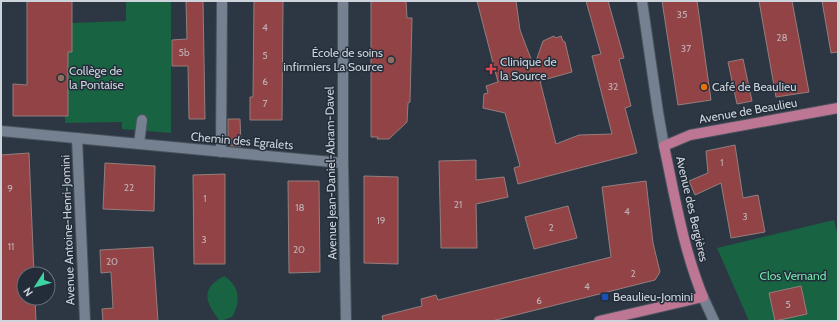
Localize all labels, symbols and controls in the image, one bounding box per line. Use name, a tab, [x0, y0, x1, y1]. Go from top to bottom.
house number: 35	[677, 8, 687, 21]
house number: 4	[262, 21, 268, 34]
house number: 28	[776, 31, 788, 44]
house number: 37	[681, 42, 691, 55]
place label: École de soins infirmiers La Source	[283, 45, 383, 74]
house number: 5b	[179, 46, 190, 59]
house number: 5	[262, 49, 268, 62]
place label: Clinique de la Source	[500, 54, 557, 83]
marker: École de soins infirmiers La Source	[386, 55, 396, 65]
place label: Collège de la Pontaise	[69, 63, 124, 92]
marker: Clinique de la Source	[485, 63, 497, 75]
marker: Collège de la Pontaise	[56, 73, 66, 83]
house number: 6	[262, 75, 268, 88]
place label: Café de Beaulieu	[712, 79, 796, 94]
house number: 32	[608, 80, 618, 93]
marker: Café de Beaulieu	[699, 82, 709, 92]
street label: Avenue Jean-Daniel-Abram-Davel	[321, 86, 340, 260]
street label: Avenue de Beaulieu	[698, 94, 798, 127]
house number: 7	[262, 97, 268, 110]
street label: Chemin des Egralets	[190, 129, 294, 152]
street label: Avenue Antoine-Henri-Jomini	[57, 155, 78, 305]
street label: Avenue des Bergières	[673, 155, 712, 263]
house number: 1	[720, 156, 724, 169]
house number: 22	[124, 181, 134, 194]
house number: 9	[7, 182, 13, 195]
house number: 1	[203, 192, 207, 205]
house number: 21	[454, 198, 462, 211]
house number: 18	[295, 201, 305, 214]
house number: 4	[624, 205, 630, 218]
house number: 3	[742, 210, 748, 223]
house number: 19	[377, 214, 386, 227]
house number: 2	[548, 221, 554, 234]
house number: 3	[201, 233, 207, 246]
house number: 11	[8, 240, 14, 253]
house number: 20	[293, 243, 305, 256]
house number: 20	[106, 255, 118, 268]
north arrow	[16, 266, 56, 306]
house number: 2	[630, 267, 636, 280]
park label: Clos Vernand	[760, 268, 826, 283]
house number: 4	[584, 280, 590, 293]
text: N	[20, 285, 36, 299]
place label: Beaulieu-Jomini	[613, 289, 693, 304]
marker: Beaulieu-Jomini	[600, 292, 610, 302]
house number: 6	[536, 294, 542, 307]
house number: 5	[785, 298, 791, 311]

